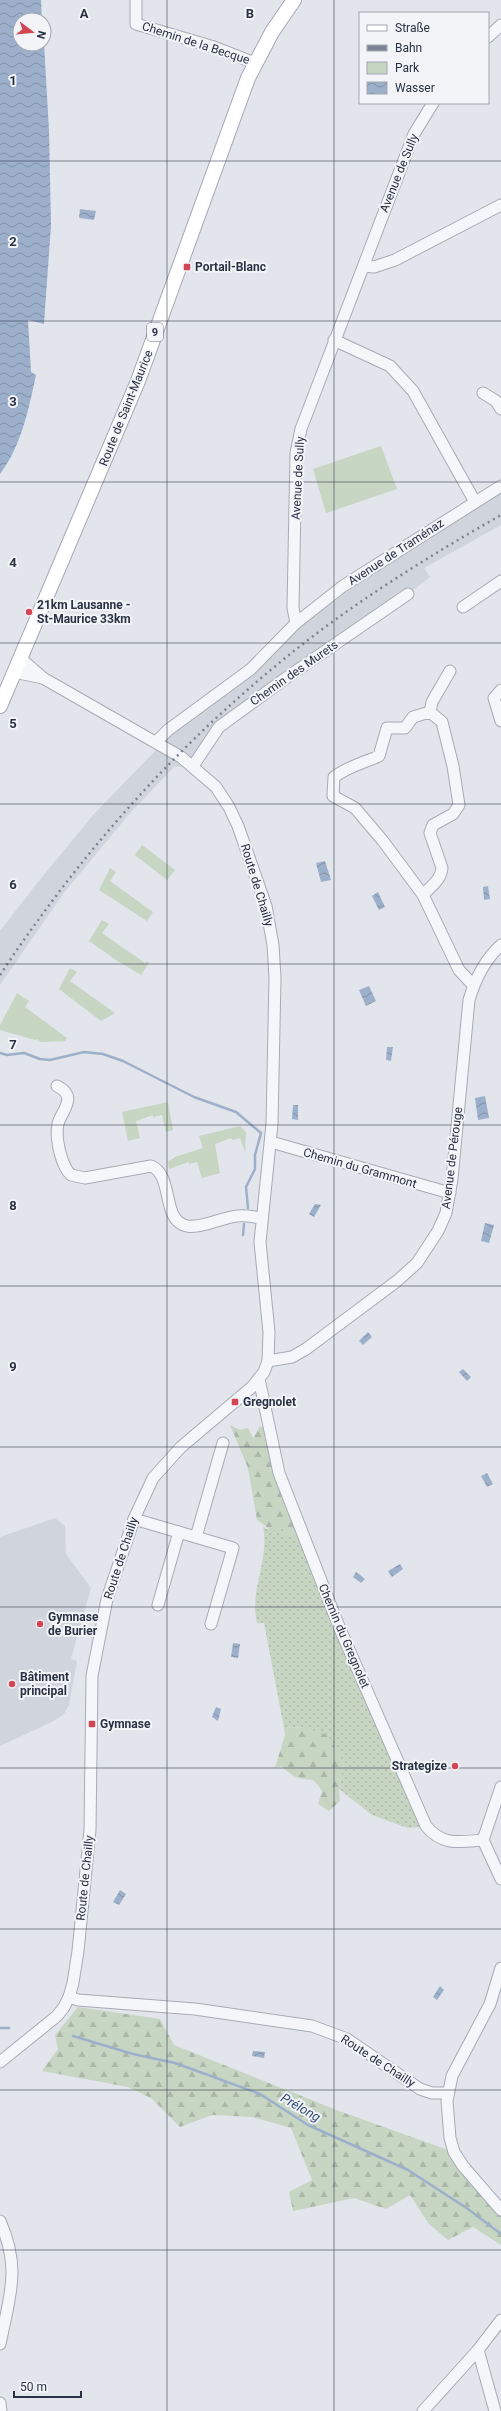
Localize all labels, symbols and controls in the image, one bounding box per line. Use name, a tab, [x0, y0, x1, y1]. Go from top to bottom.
text: A	[80, 6, 89, 21]
text: B	[246, 6, 254, 21]
north arrow	[12, 12, 52, 52]
legend	[359, 12, 489, 104]
street label: Chemin de la Becque	[140, 19, 252, 67]
text: Straße	[395, 21, 430, 35]
text: N	[34, 29, 48, 40]
text: Bahn	[395, 41, 422, 55]
text: Park	[395, 61, 420, 75]
text: 1	[9, 73, 17, 88]
text: Wasser	[395, 81, 435, 95]
street label: Avenue de Sully	[377, 131, 421, 214]
text: 2	[9, 234, 17, 249]
place label: Portail-Blanc	[195, 260, 266, 274]
marker: Portail-Blanc	[182, 262, 192, 272]
road number: 9	[147, 323, 163, 341]
street label: Route de Saint-Maurice	[96, 348, 156, 468]
text: 3	[9, 394, 17, 409]
street label: Avenue de Sully	[289, 436, 307, 520]
street label: Avenue de Traménaz	[346, 516, 446, 588]
text: 4	[9, 555, 17, 570]
place label: 21km Lausanne - St-Maurice 33km	[37, 598, 131, 626]
marker: 21km Lausanne - St-Maurice 33km	[24, 607, 34, 617]
street label: Chemin des Murets	[248, 638, 340, 708]
text: 5	[9, 716, 17, 731]
street label: Route de Chailly	[238, 842, 276, 928]
text: 6	[9, 877, 17, 892]
text: 7	[9, 1037, 17, 1052]
street label: Avenue de Pérouge	[439, 1106, 465, 1210]
street label: Chemin du Grammont	[302, 1145, 418, 1191]
text: 8	[9, 1198, 17, 1213]
text: 9	[9, 1359, 17, 1374]
place label: Gregnolet	[243, 1395, 296, 1409]
marker: Gregnolet	[230, 1397, 240, 1407]
street label: Route de Chailly	[101, 1515, 141, 1601]
street label: Chemin du Gregnolet	[316, 1582, 372, 1690]
place label: Gymnase de Burier	[48, 1610, 99, 1638]
marker: Gymnase de Burier	[35, 1619, 45, 1629]
place label: Bâtiment principal	[20, 1670, 69, 1698]
marker: Bâtiment principal	[7, 1679, 17, 1689]
place label: Gymnase	[100, 1717, 151, 1731]
marker: Gymnase	[87, 1719, 97, 1729]
place label: Strategize	[392, 1759, 448, 1773]
marker: Strategize	[450, 1761, 460, 1771]
street label: Route de Chailly	[74, 1834, 96, 1921]
street label: Route de Chailly	[338, 2032, 418, 2090]
water label: Prélong	[278, 2090, 323, 2125]
scale bar	[14, 2373, 81, 2399]
text: 50 m	[20, 2380, 47, 2394]

